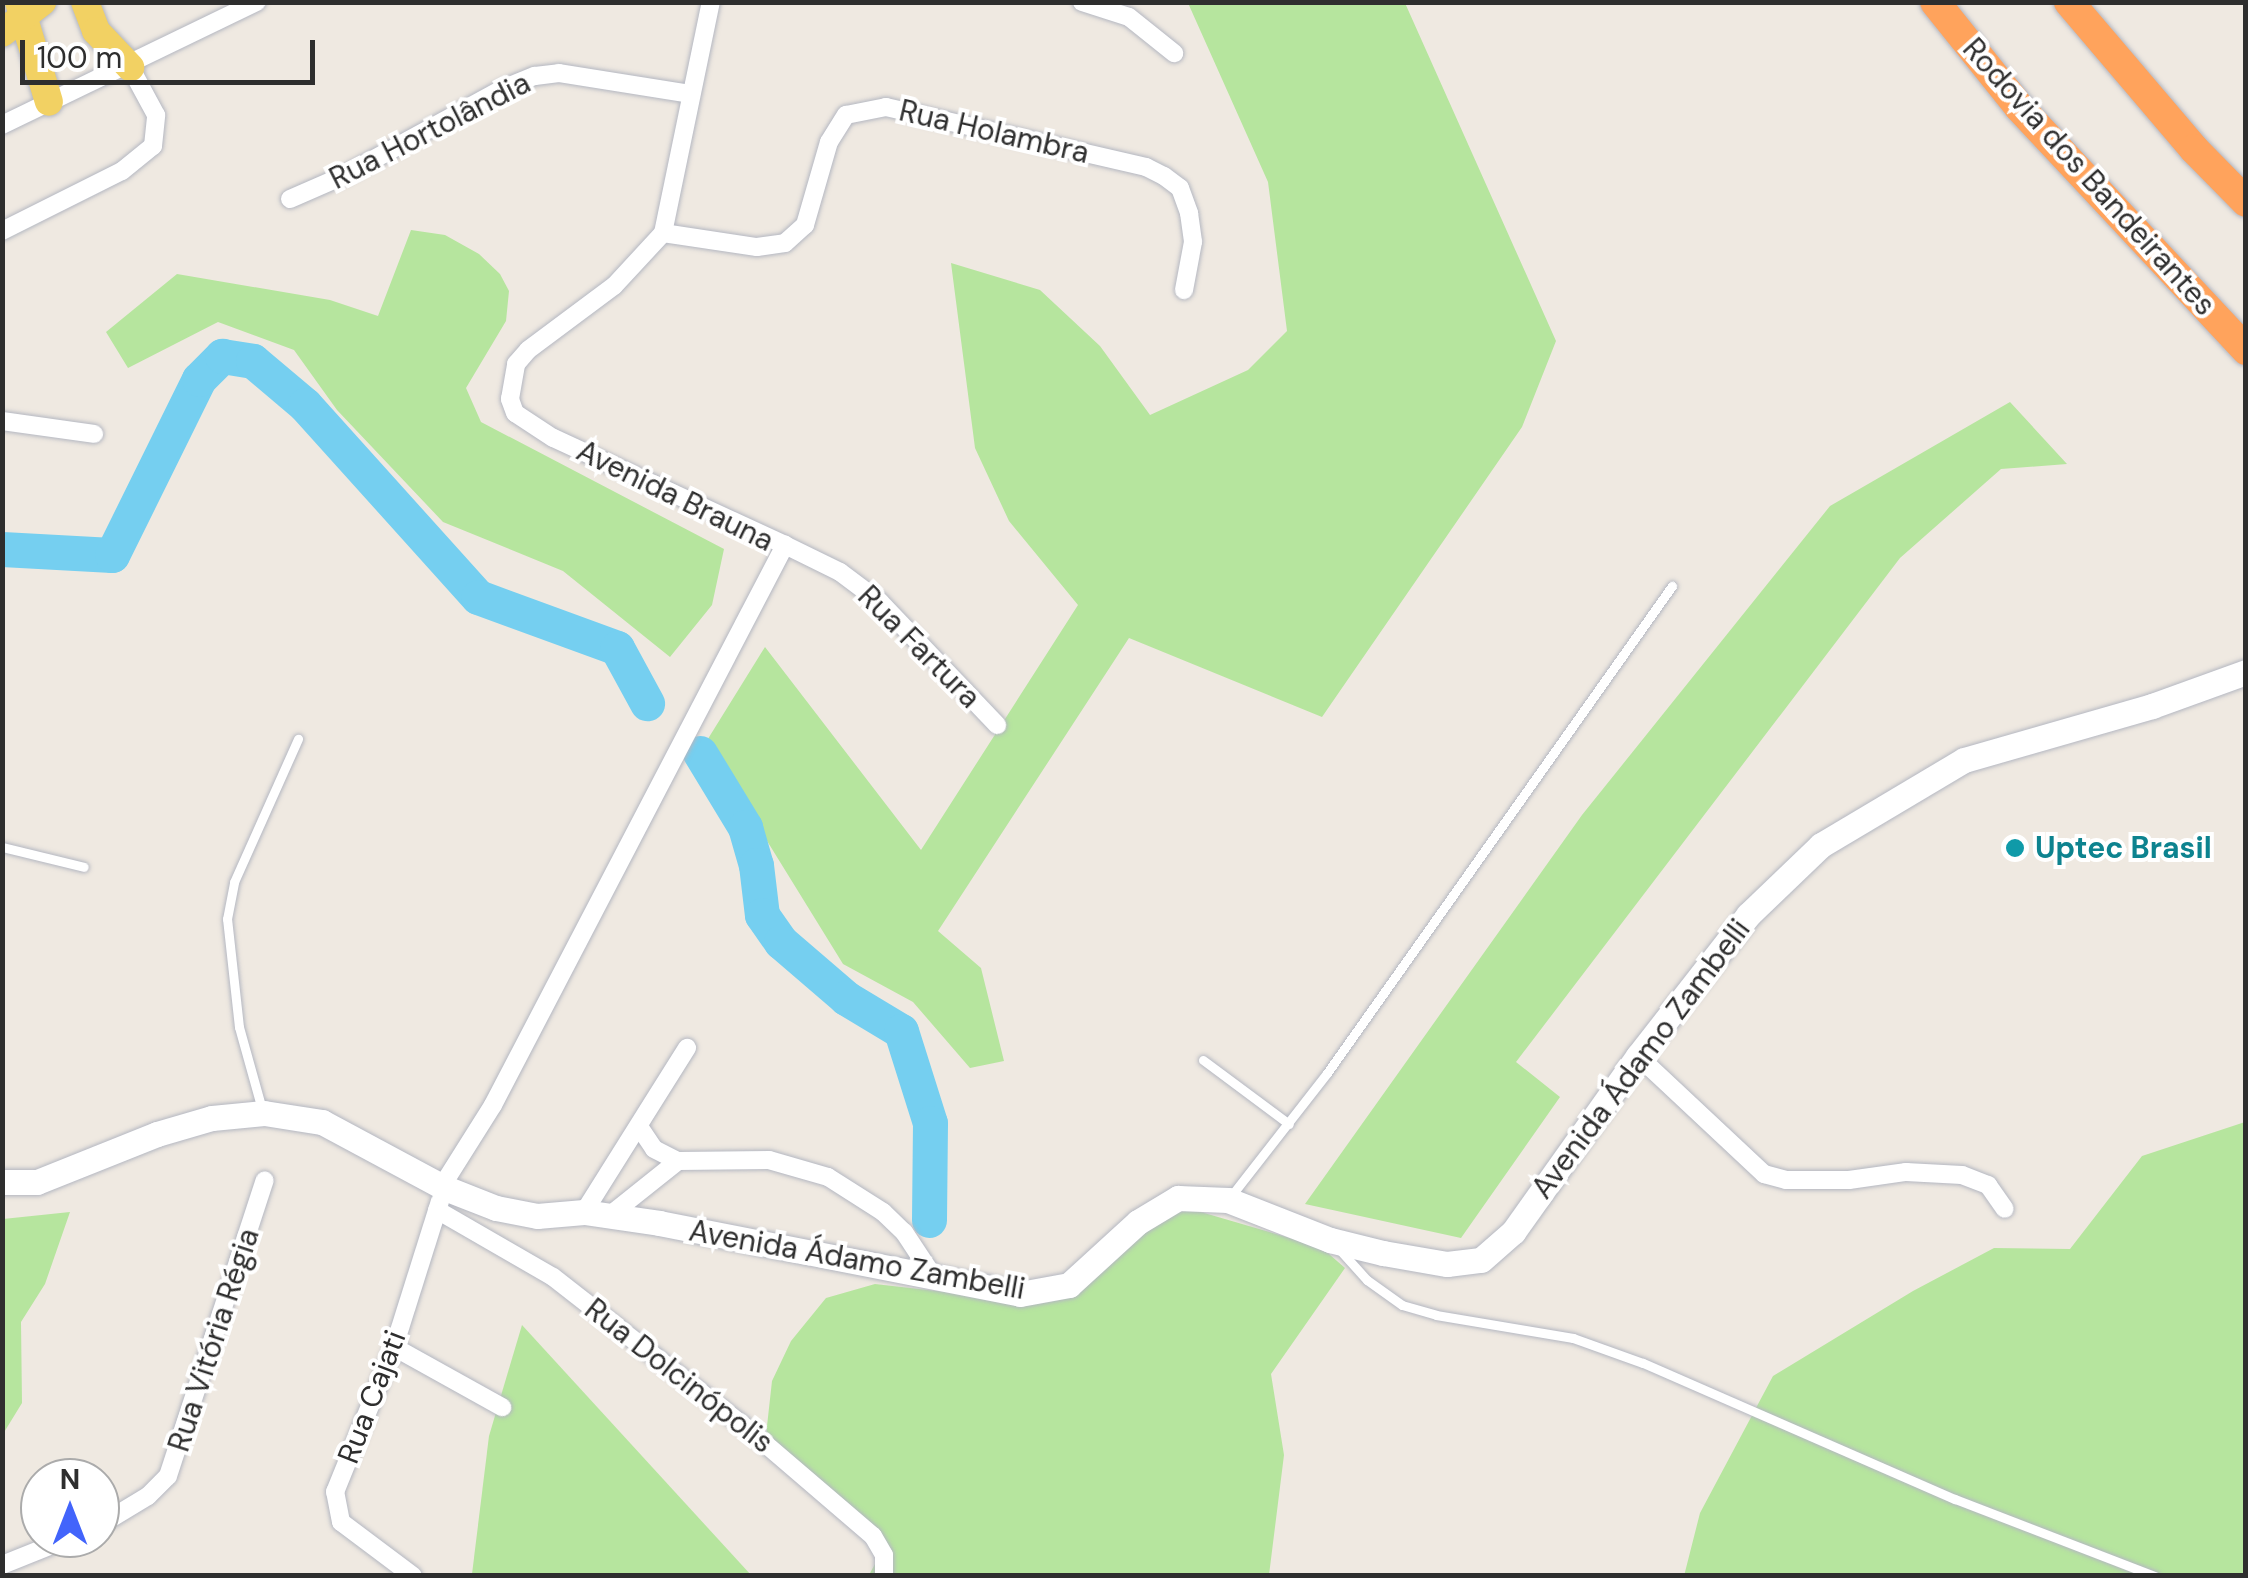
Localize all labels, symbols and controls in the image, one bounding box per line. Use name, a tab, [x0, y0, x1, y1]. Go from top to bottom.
scale bar	[25, 20, 320, 82]
street label: Rodovia dos Bandeirantes	[1955, 31, 2223, 323]
text: 100 m	[37, 38, 122, 77]
street label: Rua Hortolândia	[324, 65, 536, 197]
street label: Rua Holambra	[896, 93, 1092, 171]
street label: Avenida Brauna	[571, 433, 779, 559]
street label: Rua Fartura	[850, 578, 988, 716]
place label: Uptec Brasil	[2035, 830, 2212, 866]
marker: Uptec Brasil	[2004, 837, 2026, 859]
street label: Avenida Ádamo Zambelli	[1524, 912, 1758, 1206]
street label: Avenida Ádamo Zambelli	[686, 1213, 1028, 1307]
street label: Rua Vitória Régia	[161, 1224, 267, 1456]
street label: Rua Dolcinópolis	[578, 1291, 780, 1461]
street label: Rua Cajati	[330, 1326, 414, 1468]
north arrow	[20, 1458, 120, 1558]
text: N	[60, 1461, 80, 1498]

